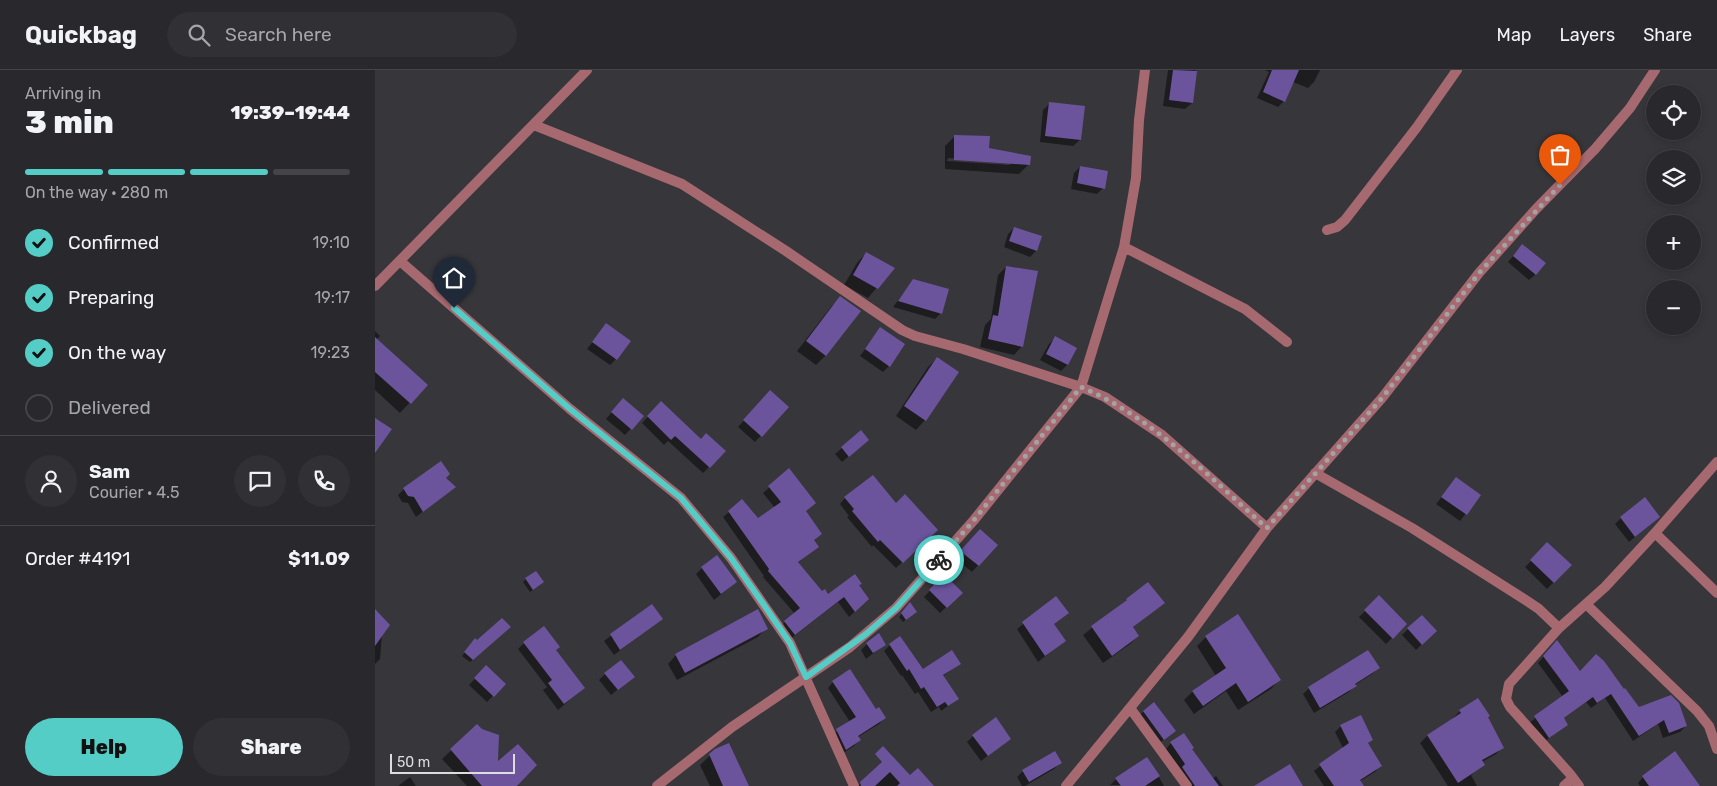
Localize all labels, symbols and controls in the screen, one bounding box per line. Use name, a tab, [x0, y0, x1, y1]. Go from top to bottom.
search box	[167, 12, 517, 57]
text: Quickbag	[25, 21, 137, 49]
icon: search	[185, 21, 213, 49]
text: Search here	[225, 23, 332, 46]
text: Map	[1497, 24, 1532, 46]
text: Layers	[1560, 24, 1615, 46]
text: Share	[1643, 24, 1692, 46]
text: Arriving in	[25, 84, 101, 103]
map controls	[1646, 85, 1701, 335]
button: locate	[1646, 85, 1701, 140]
text: 19:39–19:44	[230, 101, 350, 124]
text: 3 min	[25, 103, 114, 141]
pin	[1539, 134, 1581, 185]
icon: bag	[1546, 141, 1574, 169]
button: layers	[1646, 150, 1701, 205]
text: On the way · 280 m	[25, 183, 168, 202]
button: +	[1646, 215, 1701, 270]
icon: check	[25, 229, 53, 257]
text: Confirmed	[68, 231, 159, 254]
text: 19:10	[313, 233, 350, 252]
pin	[433, 257, 475, 308]
icon: home	[440, 264, 468, 292]
button: −	[1646, 280, 1701, 335]
icon: check	[25, 284, 53, 312]
text: Preparing	[68, 286, 154, 309]
text: 19:17	[315, 288, 350, 307]
icon: check	[25, 339, 53, 367]
text: On the way	[68, 341, 166, 364]
text: 19:23	[311, 343, 350, 362]
text: Delivered	[68, 396, 151, 419]
button: person	[25, 455, 77, 507]
button: chat	[234, 455, 286, 507]
button: phone	[298, 455, 350, 507]
text: Sam	[89, 460, 130, 483]
text: Courier · 4.5	[89, 483, 179, 502]
courier	[914, 535, 964, 585]
icon: bike	[925, 546, 953, 574]
text: Order #4191	[25, 547, 130, 570]
text: $11.09	[288, 547, 350, 570]
button: Help	[25, 718, 183, 776]
button: Share	[193, 718, 350, 776]
scale bar	[390, 751, 515, 774]
text: 50 m	[397, 754, 430, 771]

